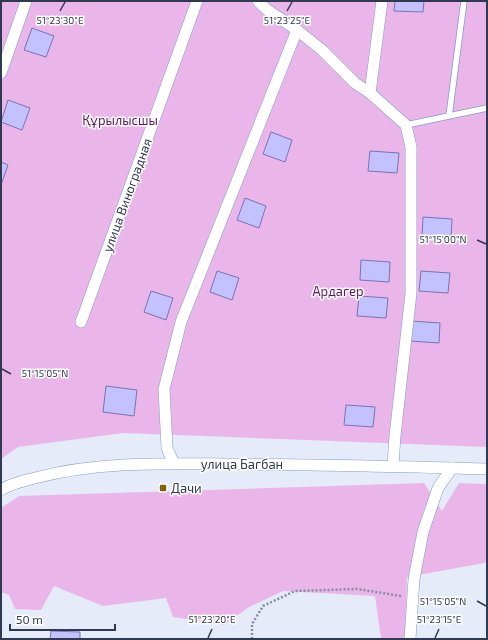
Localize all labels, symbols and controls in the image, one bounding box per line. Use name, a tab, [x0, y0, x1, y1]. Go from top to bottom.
text: 51°23'30"E	[37, 14, 84, 26]
text: 51°23'25"E	[264, 14, 311, 26]
park label: Құрылысшы	[82, 112, 158, 128]
street label: улица Виноградная	[99, 136, 155, 254]
text: 51°15'00"N	[419, 233, 467, 245]
park label: Ардагер	[313, 283, 363, 299]
text: 51°15'05"N	[22, 367, 68, 379]
street label: улица Багбан	[201, 456, 283, 472]
place label: Дачи	[171, 480, 202, 496]
marker: Дачи	[158, 483, 168, 493]
text: 51°15'05"N	[420, 595, 466, 607]
scale bar	[10, 606, 115, 632]
text: 50 m	[16, 612, 43, 626]
text: 51°23'20"E	[188, 613, 236, 625]
text: 51°23'15"E	[417, 613, 462, 625]

